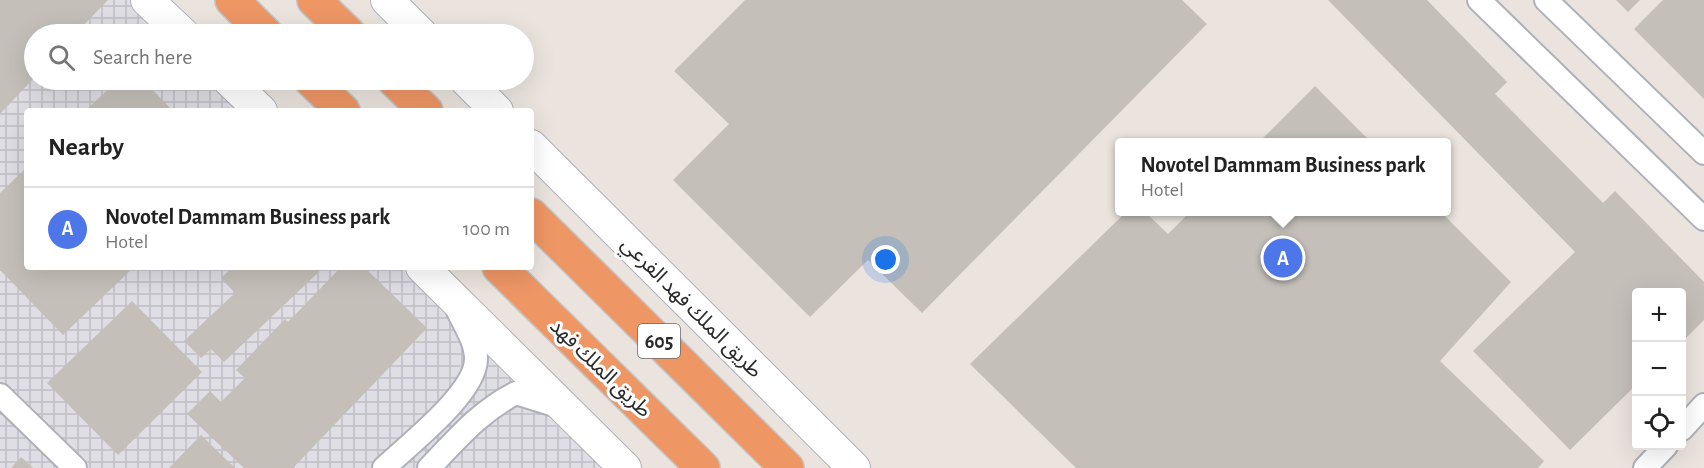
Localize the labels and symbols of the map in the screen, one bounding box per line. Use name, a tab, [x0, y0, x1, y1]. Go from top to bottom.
street label: طريق الملك فهد الفرعي	[614, 233, 766, 385]
pin: A	[1264, 236, 1302, 280]
your location	[871, 245, 900, 274]
street label: طريق الملك فهد	[545, 315, 655, 423]
road number: 605	[638, 324, 680, 358]

